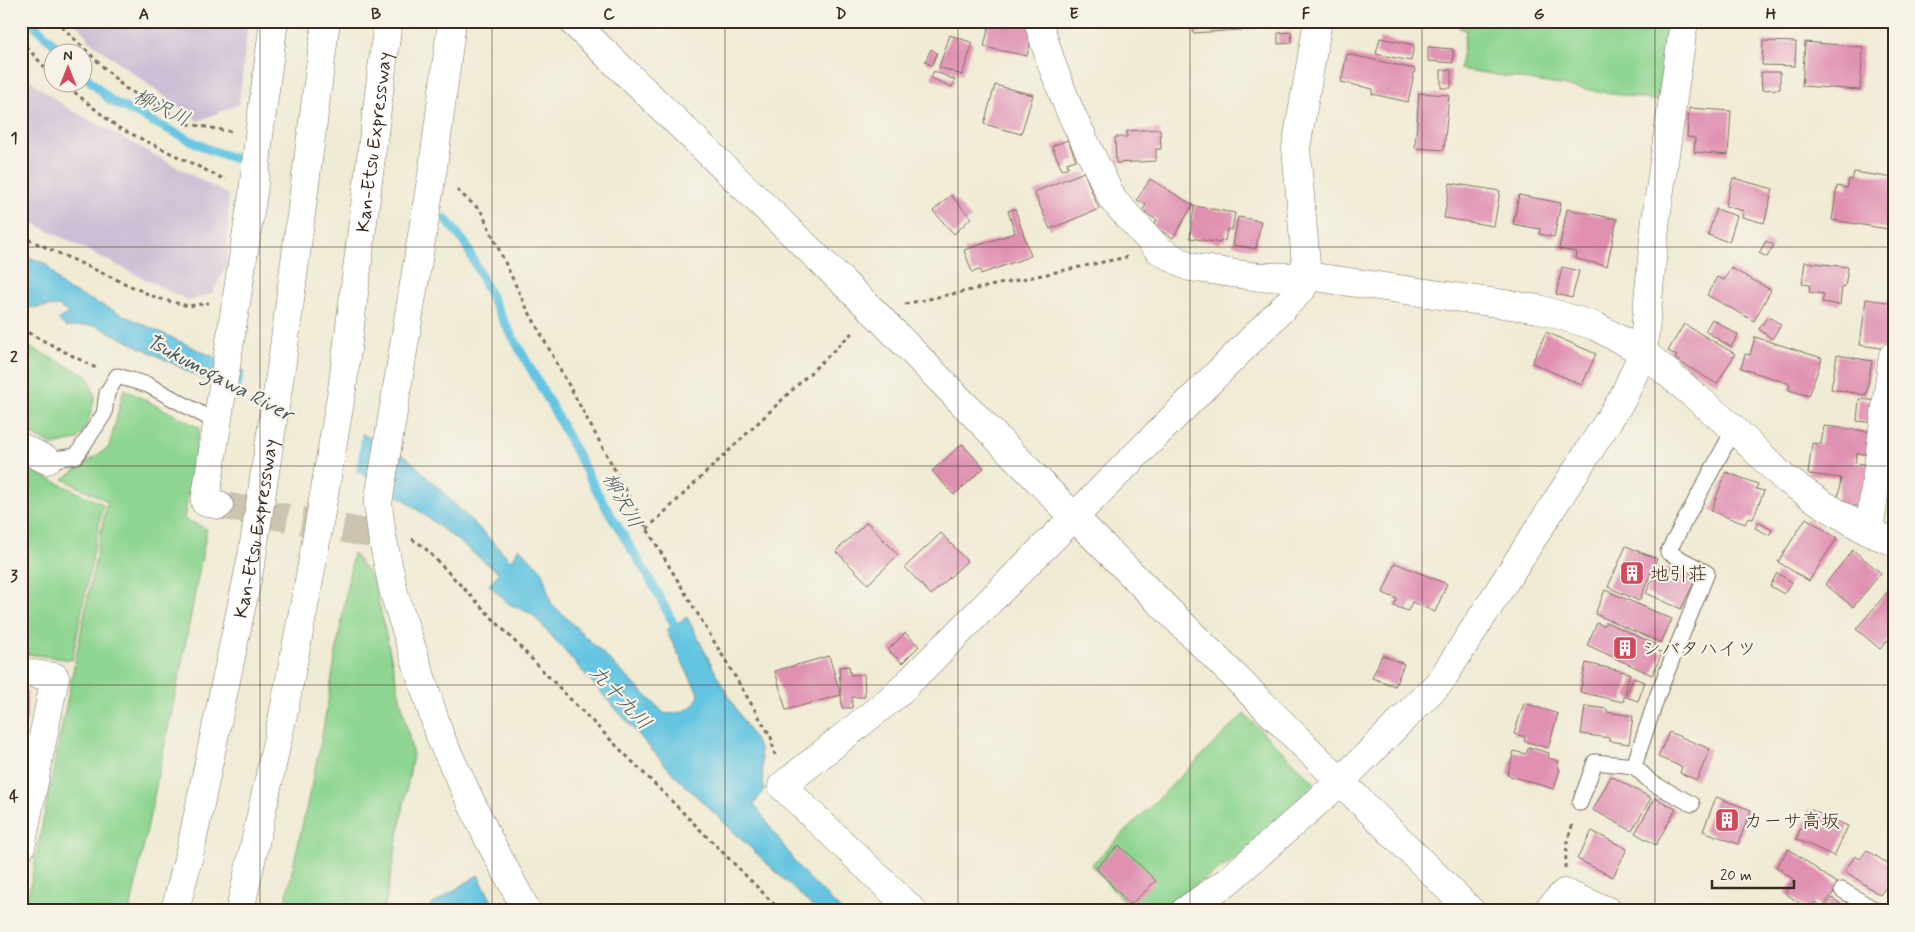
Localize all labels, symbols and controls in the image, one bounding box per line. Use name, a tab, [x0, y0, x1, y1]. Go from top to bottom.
text: A	[139, 4, 149, 25]
text: B	[371, 4, 381, 25]
text: C	[603, 4, 615, 25]
text: D	[835, 4, 847, 25]
text: E	[1069, 4, 1079, 25]
text: F	[1302, 4, 1311, 25]
text: G	[1534, 4, 1545, 25]
text: H	[1766, 4, 1777, 25]
north arrow	[42, 42, 92, 92]
text: N	[63, 47, 73, 65]
street label: Kan-Etsu Expressway	[351, 50, 399, 234]
water label: 柳沢川	[128, 83, 194, 134]
text: 1	[10, 128, 18, 149]
water label: Tsukumogawa River	[140, 328, 300, 431]
text: 2	[10, 347, 18, 368]
street label: Kan-Etsu Expressway	[228, 437, 285, 621]
water label: 柳沢川	[595, 468, 648, 534]
building icon: 地引荘	[1619, 560, 1645, 586]
place label: 地引荘	[1650, 562, 1707, 587]
text: 3	[10, 566, 18, 587]
building icon: シバタハイツ	[1612, 635, 1638, 661]
place label: シバタハイツ	[1642, 637, 1756, 662]
water label: 九十九川	[583, 660, 657, 736]
text: 4	[9, 786, 19, 807]
building icon: カーサ高坂	[1714, 807, 1740, 833]
place label: カーサ高坂	[1744, 809, 1840, 834]
scale bar	[1712, 857, 1795, 889]
text: 20 m	[1720, 866, 1752, 886]

